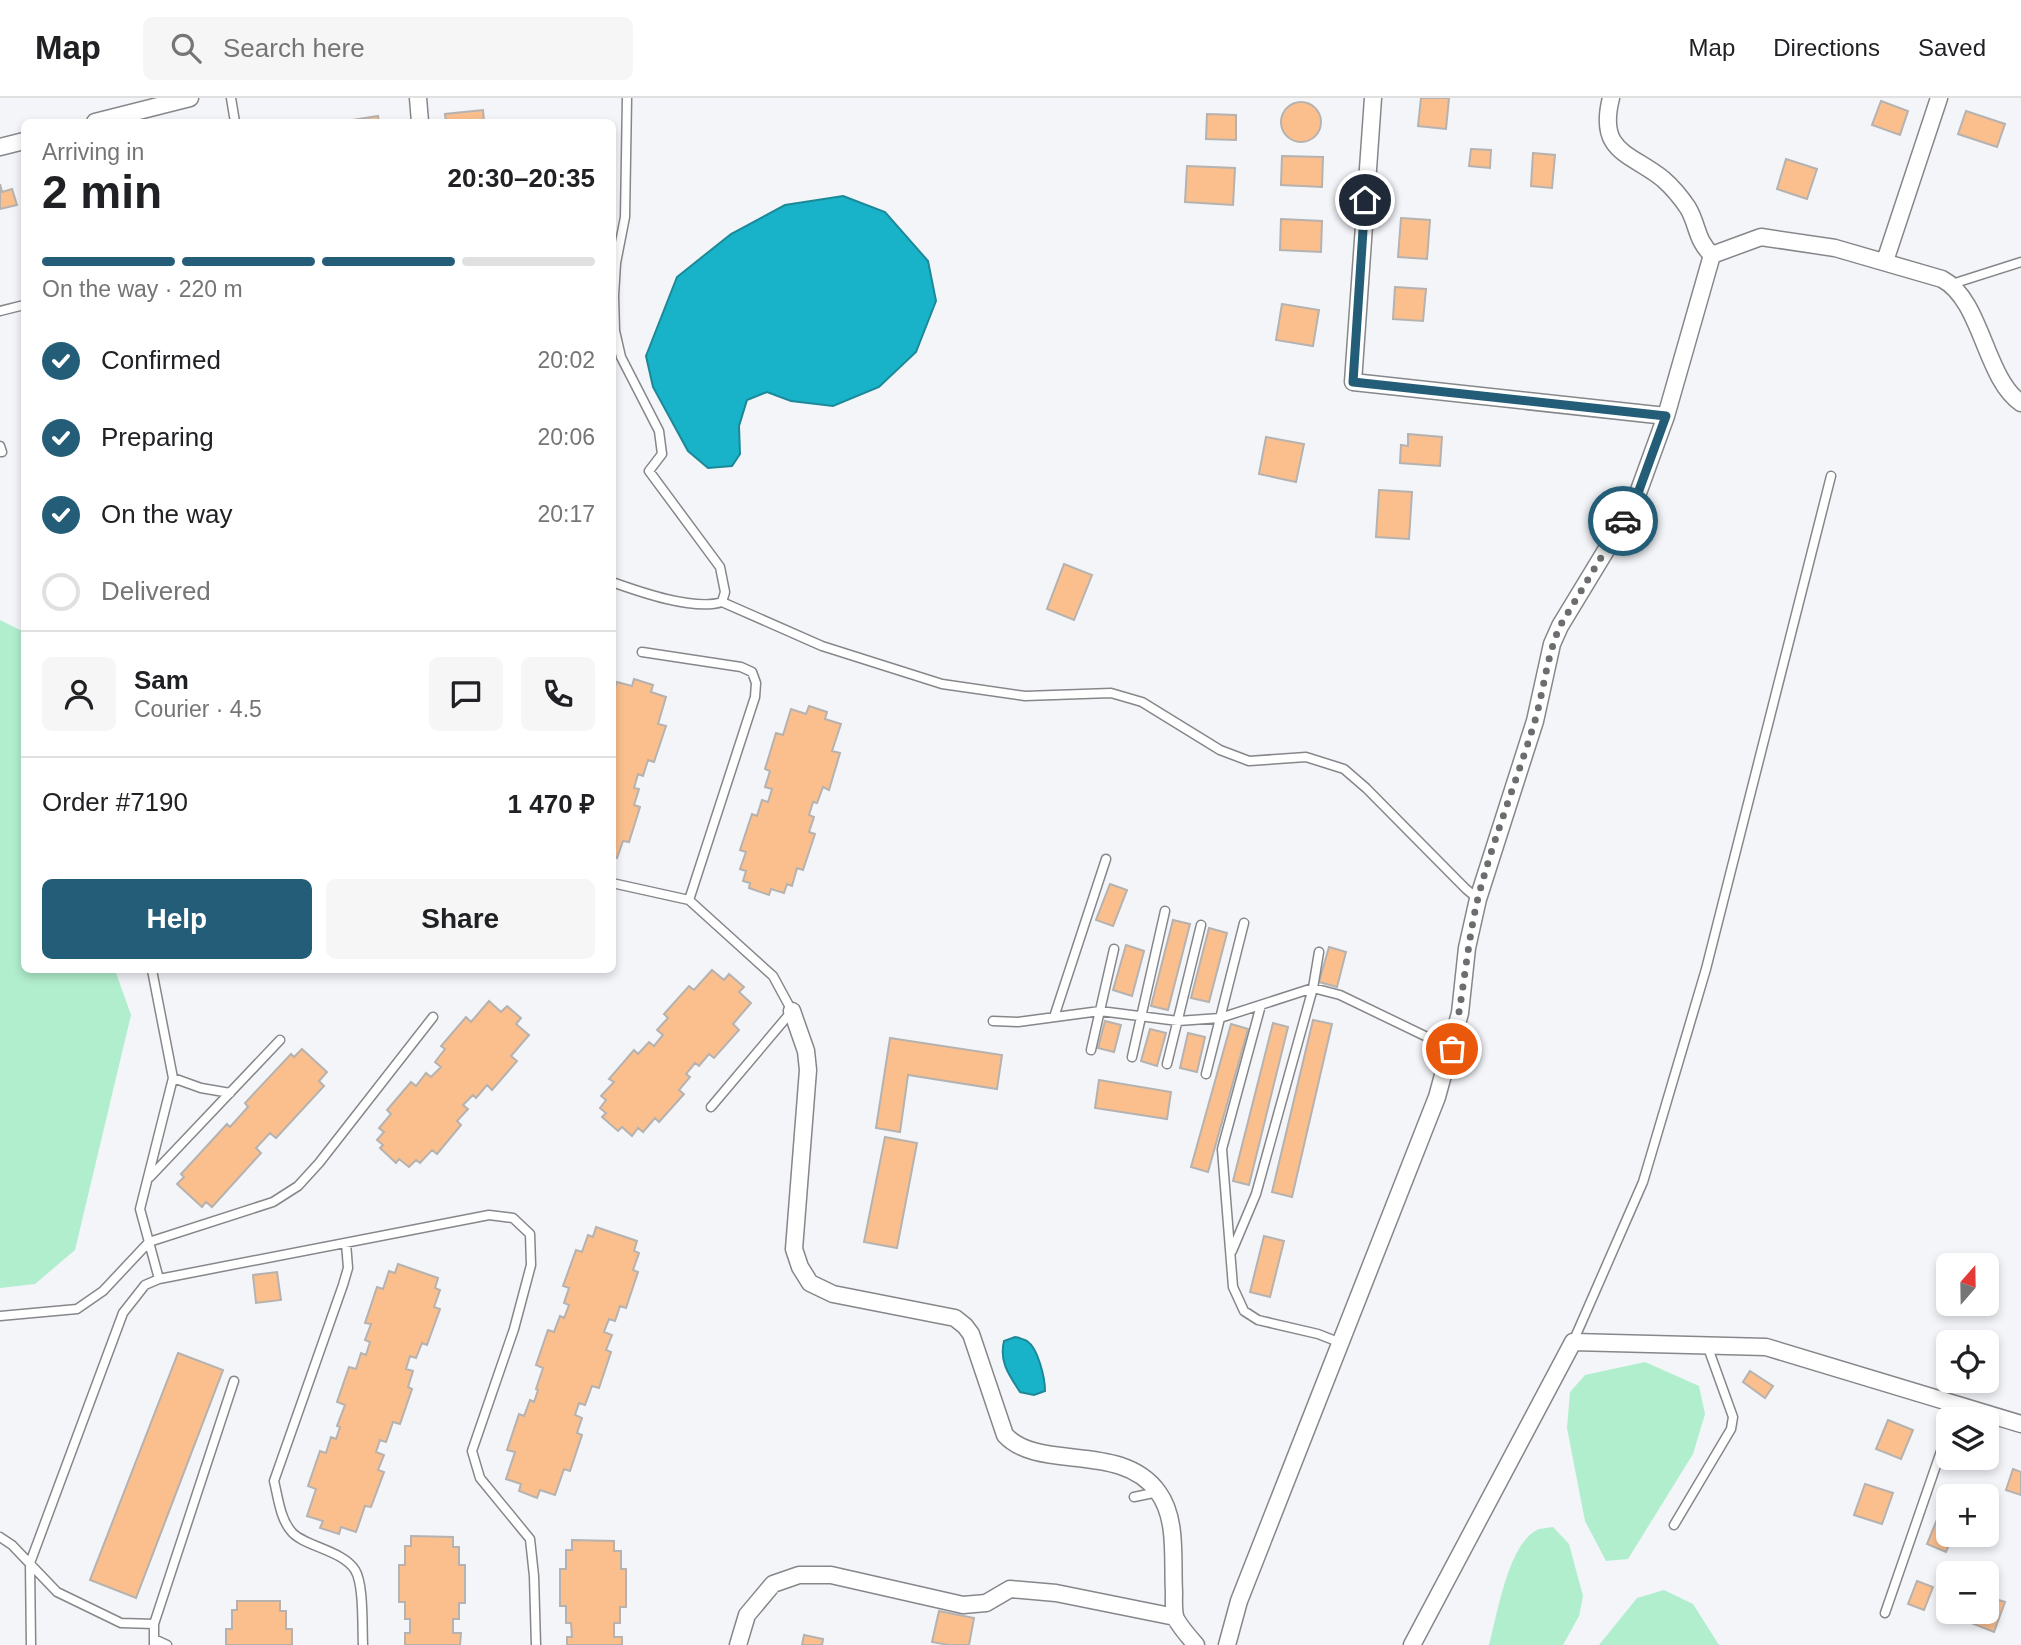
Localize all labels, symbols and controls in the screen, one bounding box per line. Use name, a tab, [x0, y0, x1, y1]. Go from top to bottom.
search box	[143, 17, 633, 80]
text: Map	[35, 29, 101, 66]
icon: search	[167, 29, 205, 67]
text: Search here	[223, 33, 365, 63]
text: Map	[1689, 34, 1735, 61]
text: Directions	[1773, 34, 1880, 61]
text: Saved	[1918, 34, 1986, 61]
text: Arriving in	[42, 139, 144, 165]
text: 20:30–20:35	[448, 163, 595, 193]
text: 2 min	[42, 166, 162, 218]
pin	[1335, 170, 1395, 230]
icon: home	[1346, 181, 1384, 219]
text: On the way · 220 m	[42, 276, 243, 302]
icon: check	[42, 342, 80, 380]
text: Confirmed	[101, 345, 221, 375]
text: 20:02	[537, 347, 595, 373]
icon: check	[42, 419, 80, 457]
text: Preparing	[101, 422, 214, 452]
text: 20:06	[537, 424, 595, 450]
courier	[1588, 486, 1658, 556]
icon: check	[42, 496, 80, 534]
text: On the way	[101, 499, 233, 529]
text: 20:17	[537, 501, 595, 527]
icon: car	[1604, 502, 1642, 540]
text: Delivered	[101, 576, 211, 606]
button: person	[42, 657, 116, 731]
button: chat	[429, 657, 503, 731]
button: phone	[521, 657, 595, 731]
text: Sam	[134, 665, 189, 695]
text: Courier · 4.5	[134, 696, 262, 722]
text: Order #7190	[42, 787, 188, 817]
text: 1 470 ₽	[508, 789, 595, 819]
button: Help	[42, 879, 312, 959]
button: Share	[326, 879, 595, 959]
pin	[1422, 1019, 1482, 1079]
icon: bag	[1433, 1030, 1471, 1068]
north arrow	[1936, 1253, 1998, 1316]
map controls	[1936, 1253, 1999, 1624]
button: locate	[1936, 1330, 1999, 1393]
button: layers	[1936, 1407, 1999, 1470]
button: +	[1936, 1484, 1999, 1547]
button: −	[1936, 1561, 1999, 1624]

